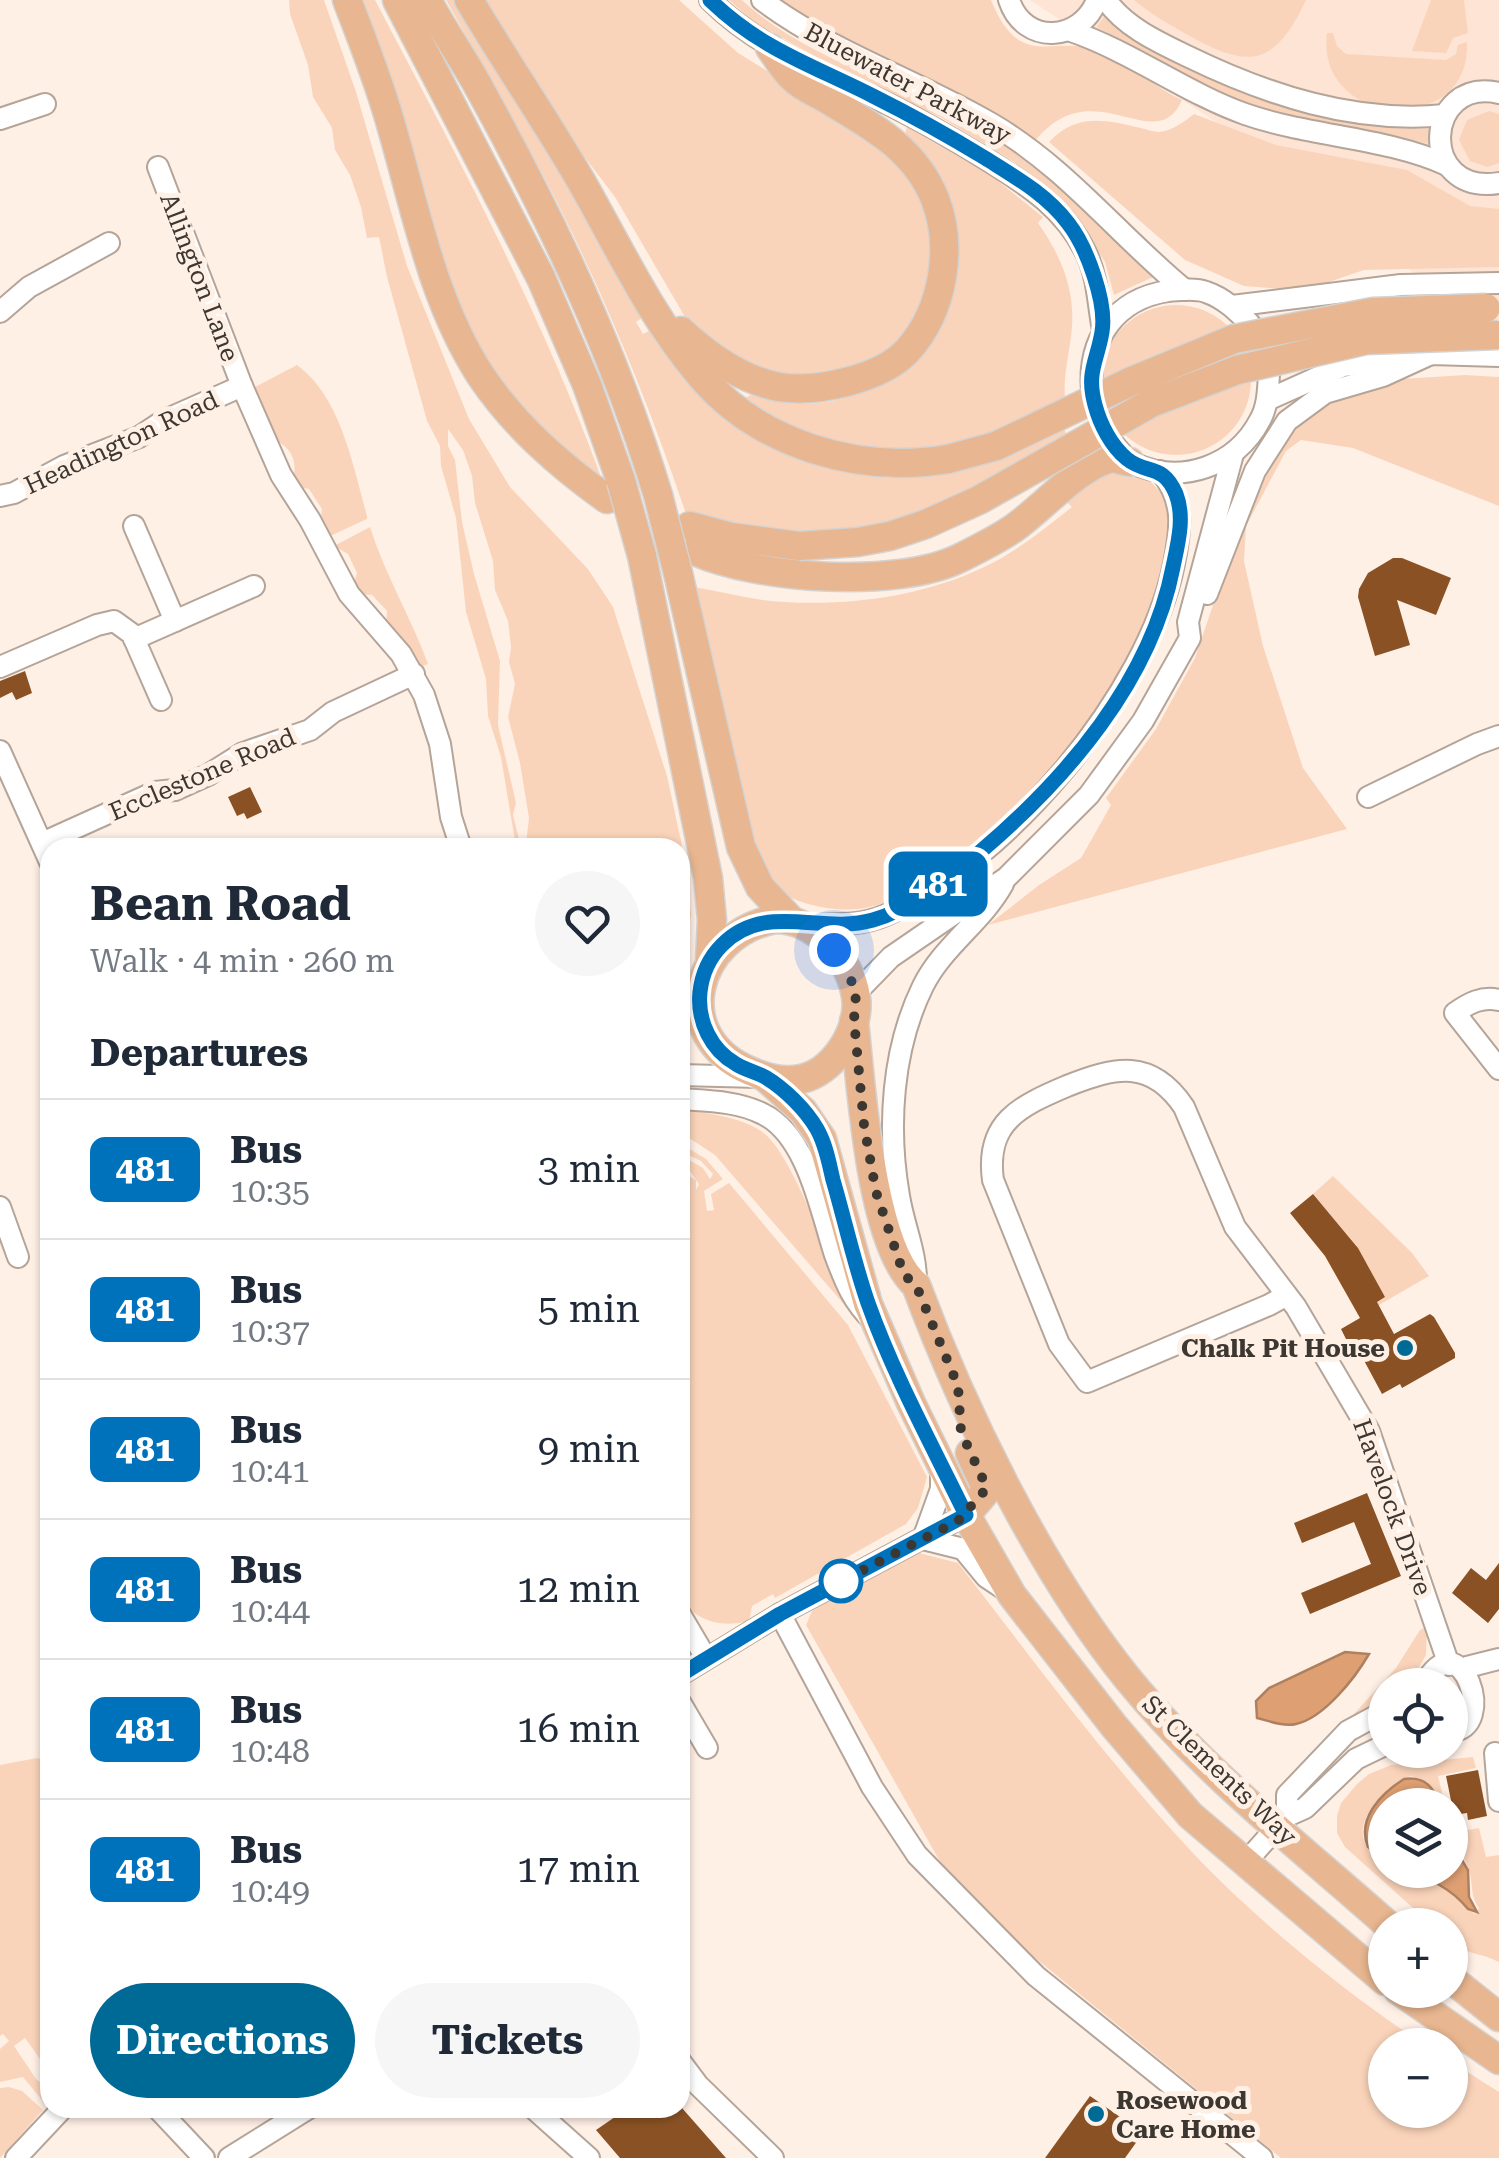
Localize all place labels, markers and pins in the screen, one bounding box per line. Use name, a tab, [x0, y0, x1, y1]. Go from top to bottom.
place label: Chalk Pit House	[1181, 1334, 1385, 1363]
marker: Chalk Pit House	[1394, 1337, 1416, 1359]
unlabelled marker	[820, 1560, 862, 1602]
place label: Rosewood Care Home	[1116, 2086, 1256, 2144]
marker: Rosewood Care Home	[1085, 2103, 1107, 2125]

